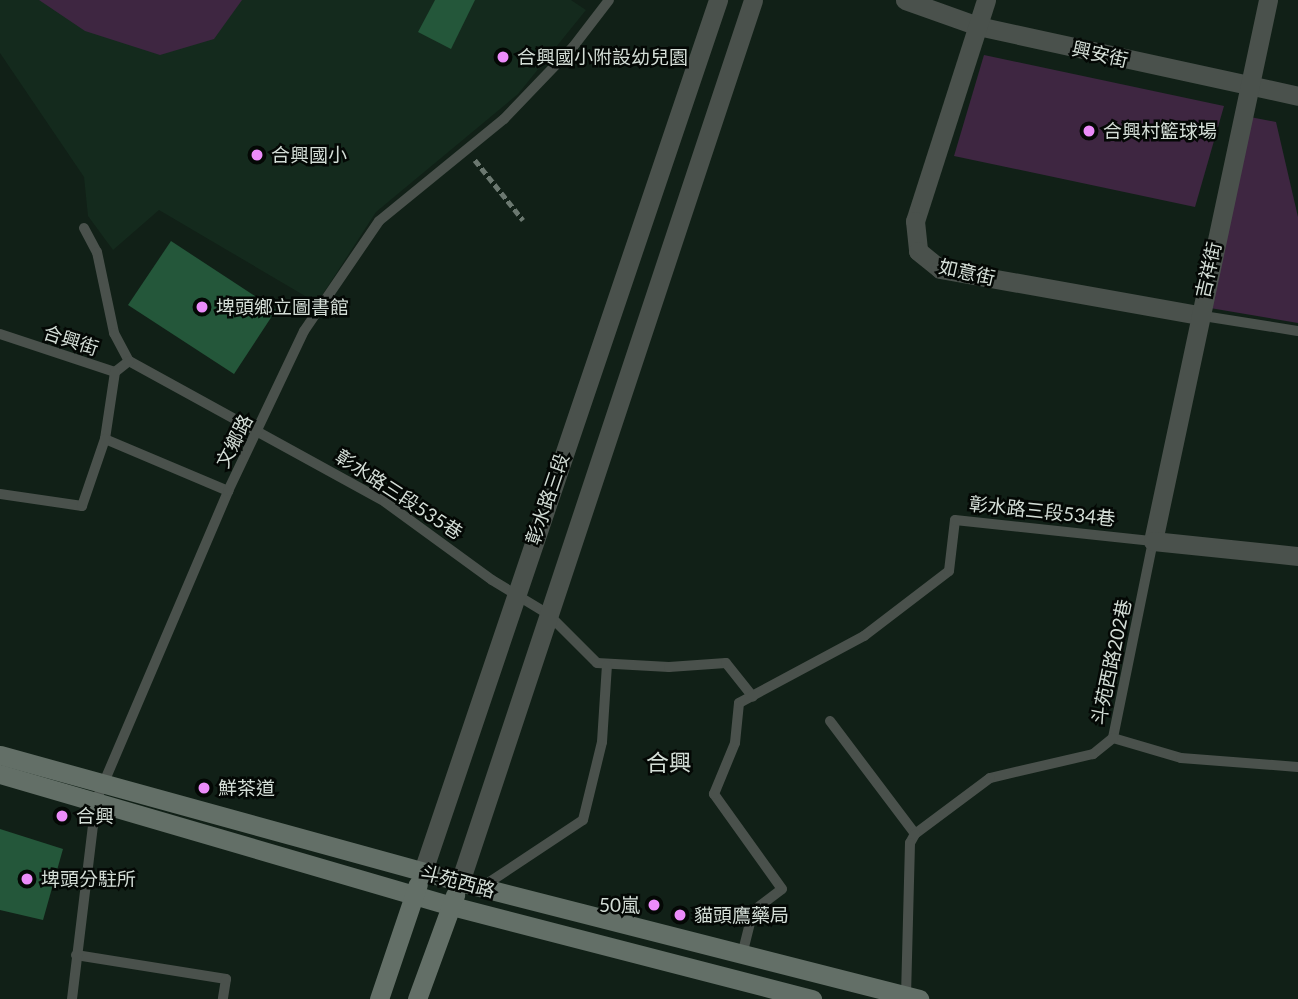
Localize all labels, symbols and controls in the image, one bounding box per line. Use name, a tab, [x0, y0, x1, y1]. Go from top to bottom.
street label: 興安街	[1070, 36, 1130, 72]
place label: 合興國小附設幼兒園	[517, 46, 688, 68]
marker: 合興國小附設幼兒園	[495, 49, 511, 65]
place label: 合興村籃球場	[1103, 120, 1217, 142]
marker: 合興村籃球場	[1081, 123, 1097, 139]
place label: 合興國小	[271, 144, 347, 166]
marker: 合興國小	[249, 147, 265, 163]
street label: 吉祥街	[1190, 240, 1226, 300]
street label: 如意街	[937, 254, 997, 290]
place label: 埤頭鄉立圖書館	[216, 296, 349, 318]
marker: 埤頭鄉立圖書館	[194, 299, 210, 315]
street label: 合興街	[40, 320, 102, 360]
street label: 文鄉路	[211, 410, 257, 472]
street label: 彰水路三段535巷	[331, 444, 467, 544]
street label: 彰水路三段	[521, 450, 573, 548]
street label: 彰水路三段534巷	[968, 492, 1116, 530]
street label: 斗苑西路202巷	[1087, 597, 1135, 727]
district label: 合興	[646, 748, 692, 776]
place label: 鮮茶道	[218, 777, 275, 799]
marker: 鮮茶道	[196, 780, 212, 796]
place label: 合興	[76, 805, 114, 827]
marker: 合興	[54, 808, 70, 824]
street label: 斗苑西路	[418, 860, 498, 902]
place label: 埤頭分駐所	[41, 868, 136, 890]
marker: 埤頭分駐所	[19, 871, 35, 887]
place label: 50嵐	[599, 894, 640, 916]
marker: 50嵐	[646, 897, 662, 913]
place label: 貓頭鷹藥局	[694, 904, 789, 926]
marker: 貓頭鷹藥局	[672, 907, 688, 923]

